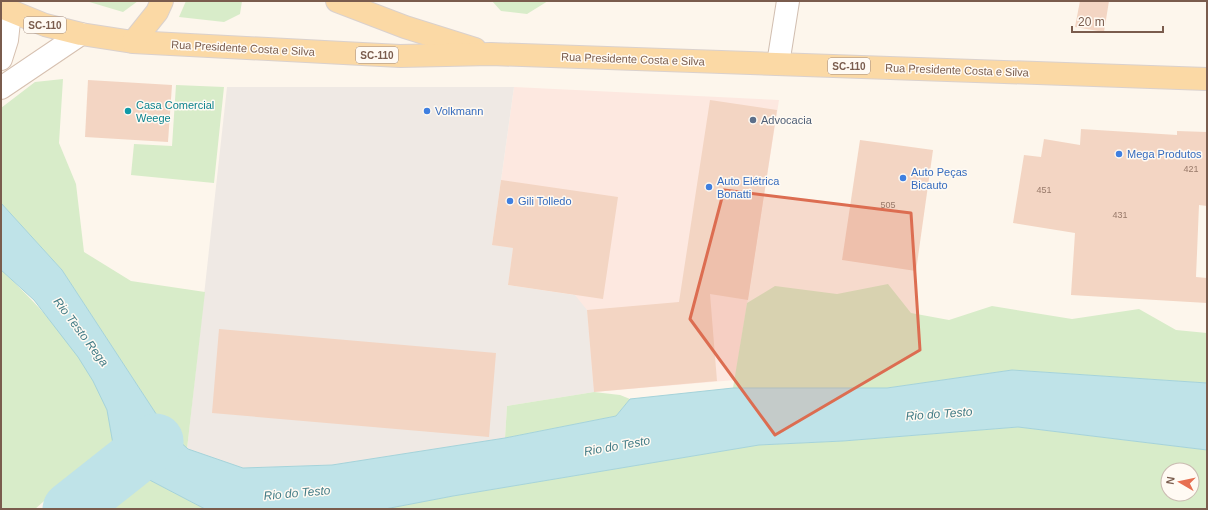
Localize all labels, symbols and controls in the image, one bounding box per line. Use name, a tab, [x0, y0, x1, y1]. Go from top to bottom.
scale bar	[1072, 8, 1163, 34]
text: 20 m	[1078, 15, 1105, 29]
road number: SC-110	[24, 17, 66, 33]
street label: Rua Presidente Costa e Silva	[171, 38, 316, 58]
road number: SC-110	[356, 47, 398, 63]
street label: Rua Presidente Costa e Silva	[561, 50, 706, 68]
road number: SC-110	[828, 58, 870, 74]
street label: Rua Presidente Costa e Silva	[885, 61, 1030, 79]
place label: Casa Comercial Weege	[136, 99, 214, 124]
place label: Volkmann	[435, 105, 483, 117]
marker: Casa Comercial Weege	[123, 106, 133, 116]
marker: Volkmann	[422, 106, 432, 116]
place label: Advocacia	[761, 114, 813, 126]
marker: Advocacia	[748, 115, 758, 125]
place label: Mega Produtos	[1127, 148, 1202, 160]
marker: Mega Produtos	[1114, 149, 1124, 159]
house number: 421	[1183, 164, 1199, 174]
place label: Auto Peças Bicauto	[911, 166, 968, 191]
marker: Auto Peças Bicauto	[898, 173, 908, 183]
place label: Auto Elétrica Bonatti	[717, 175, 780, 200]
marker: Auto Elétrica Bonatti	[704, 182, 714, 192]
house number: 451	[1036, 185, 1052, 195]
place label: Gili Tolledo	[518, 195, 572, 207]
marker: Gili Tolledo	[505, 196, 515, 206]
house number: 505	[880, 200, 896, 210]
house number: 431	[1112, 210, 1128, 220]
water label: Rio Testo Rega	[51, 295, 112, 369]
water label: Rio do Testo	[905, 405, 973, 423]
water label: Rio do Testo	[583, 433, 651, 459]
north arrow	[1160, 462, 1200, 502]
text: N	[1164, 476, 1177, 485]
water label: Rio do Testo	[263, 483, 331, 503]

